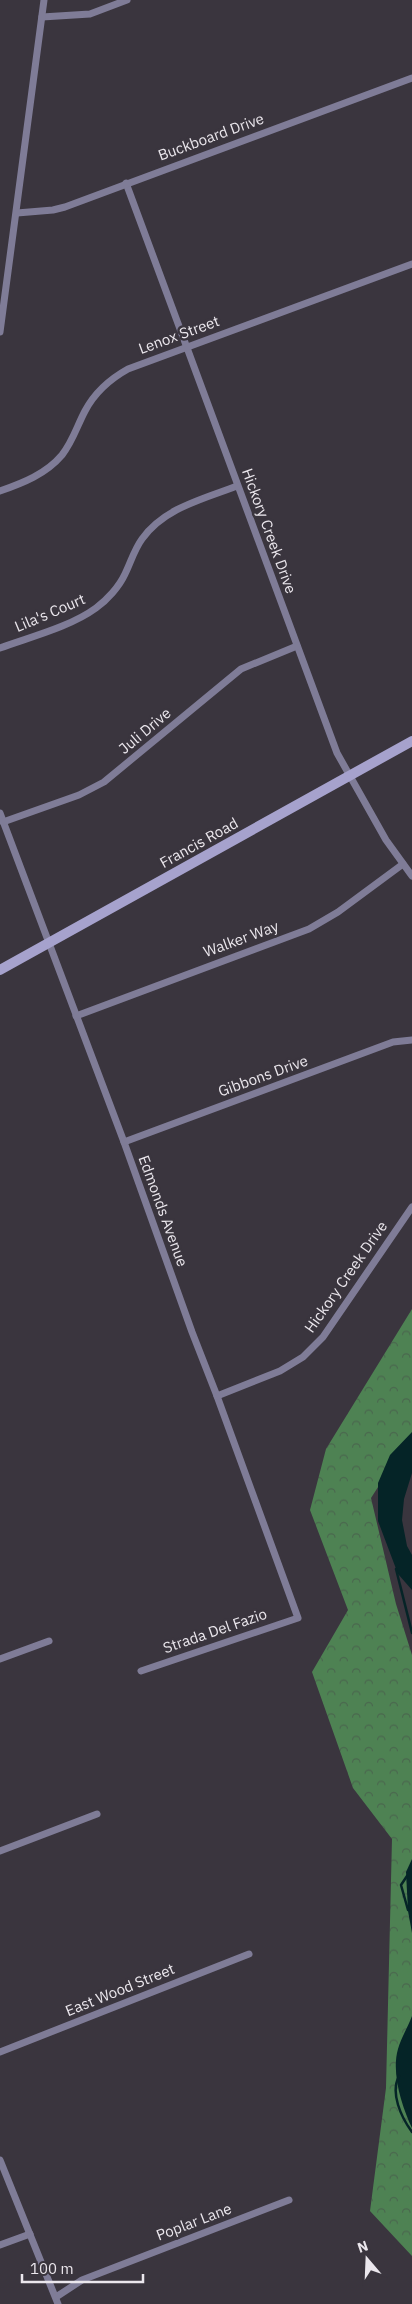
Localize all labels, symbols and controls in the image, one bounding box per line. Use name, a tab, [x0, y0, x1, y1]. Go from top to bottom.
street label: Buckboard Drive	[155, 109, 266, 165]
street label: Lenox Street	[136, 311, 222, 358]
street label: Hickory Creek Drive	[238, 466, 301, 596]
street label: Lila's Court	[12, 589, 88, 636]
street label: Juli Drive	[115, 703, 175, 758]
street label: Francis Road	[156, 813, 241, 872]
street label: Walker Way	[201, 916, 282, 961]
street label: Gibbons Drive	[215, 1051, 310, 1101]
street label: Edmonds Avenue	[135, 1153, 192, 1269]
street label: Hickory Creek Drive	[300, 1217, 391, 1336]
street label: Strada Del Fazio	[160, 1604, 269, 1657]
street label: East Wood Street	[62, 1959, 177, 2020]
street label: Poplar Lane	[153, 2198, 234, 2245]
north arrow	[342, 2234, 392, 2284]
text: N	[355, 2237, 370, 2257]
scale bar	[22, 2252, 144, 2284]
text: 100 m	[30, 2259, 74, 2278]

